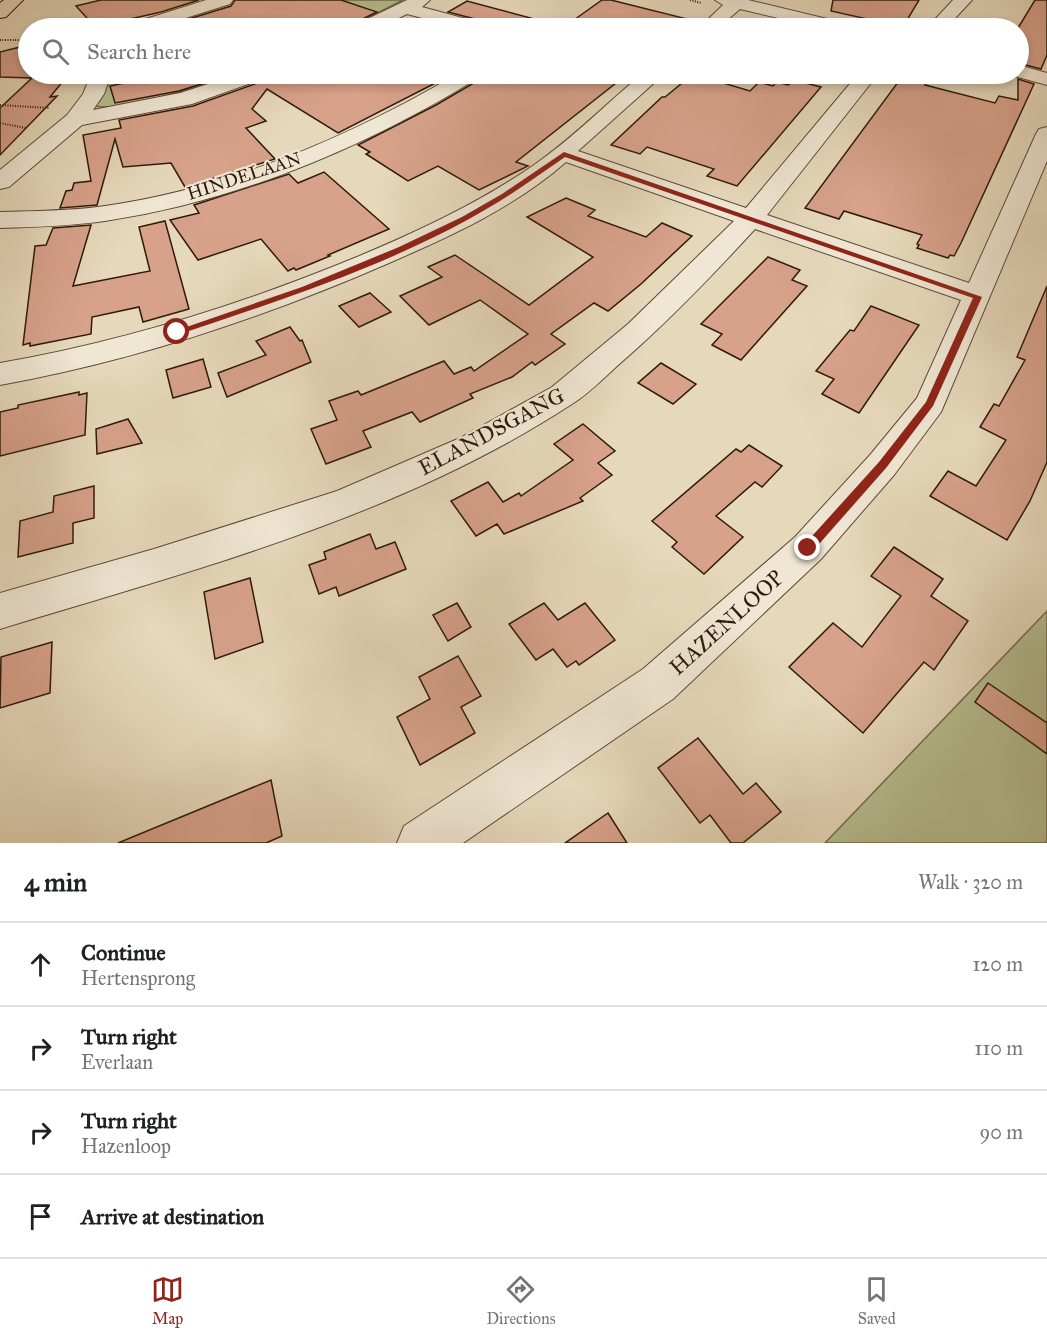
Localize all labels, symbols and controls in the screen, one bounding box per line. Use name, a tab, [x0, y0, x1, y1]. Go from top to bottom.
search box	[18, 18, 1029, 84]
icon: search	[39, 35, 72, 68]
text: Search here	[87, 38, 191, 65]
street label: HINDELAAN	[184, 147, 304, 205]
route start	[163, 318, 189, 344]
street label: ELANDSGANG	[414, 382, 569, 481]
route end	[794, 534, 820, 560]
street label: HAZENLOOP	[664, 564, 789, 681]
text: 4 min	[24, 866, 87, 898]
text: Walk · 320 m	[918, 870, 1023, 894]
text: Continue	[81, 939, 166, 966]
icon: ahead	[24, 948, 57, 981]
text: 120 m	[972, 952, 1023, 976]
text: Hertensprong	[81, 966, 195, 990]
text: Turn right	[81, 1023, 177, 1050]
icon: right	[24, 1032, 57, 1065]
text: 110 m	[975, 1036, 1023, 1060]
text: Everlaan	[81, 1050, 153, 1074]
text: Turn right	[81, 1107, 177, 1134]
icon: right	[24, 1116, 57, 1149]
text: 90 m	[980, 1120, 1023, 1144]
text: Hazenloop	[81, 1134, 171, 1158]
icon: arrive	[24, 1200, 57, 1233]
text: Arrive at destination	[81, 1203, 264, 1230]
tab: Map	[151, 1273, 184, 1328]
tab: Directions	[486, 1273, 555, 1328]
tab: Saved	[858, 1273, 896, 1328]

